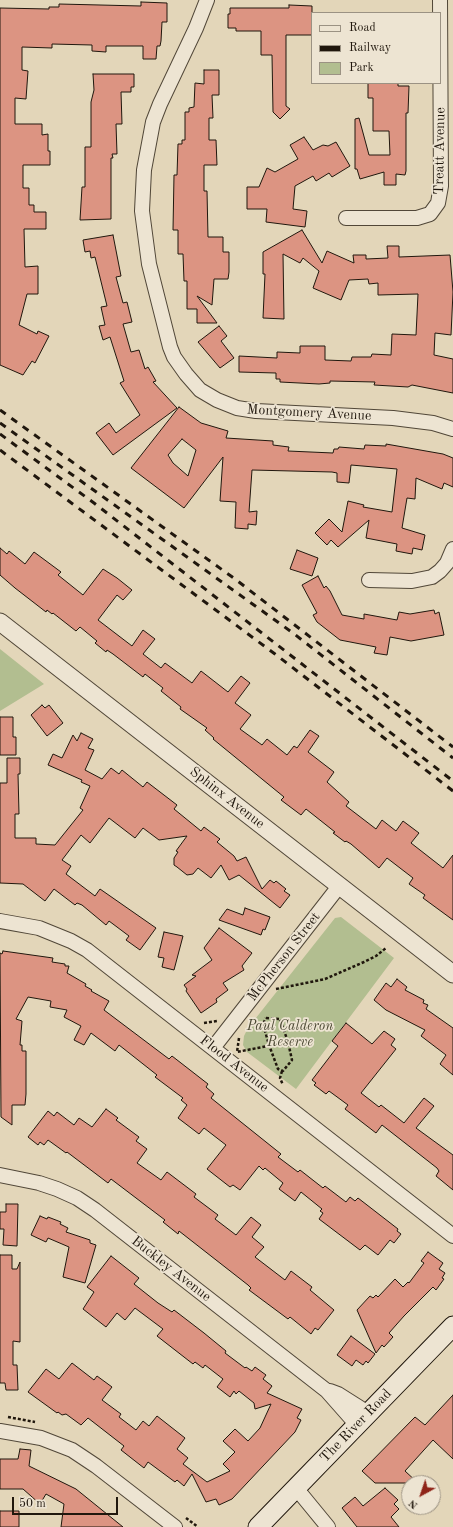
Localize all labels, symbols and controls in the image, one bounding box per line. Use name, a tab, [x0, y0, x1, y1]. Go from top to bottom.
legend	[311, 12, 441, 84]
text: Road	[349, 22, 376, 34]
text: Railway	[349, 42, 391, 54]
text: Park	[349, 62, 374, 74]
street label: Treatt Avenue	[431, 107, 449, 195]
street label: Montgomery Avenue	[246, 401, 372, 425]
street label: Sphinx Avenue	[186, 764, 268, 832]
street label: McPherson Street	[244, 909, 324, 1005]
park label: Paul Calderon Reserve	[247, 1018, 333, 1050]
street label: Flood Avenue	[196, 1032, 272, 1096]
street label: Buckley Avenue	[128, 1233, 214, 1305]
street label: The River Road	[317, 1386, 395, 1466]
north arrow	[401, 1475, 441, 1515]
scale bar	[14, 1489, 120, 1515]
text: N	[407, 1497, 420, 1511]
text: 50 m	[19, 1498, 46, 1510]

